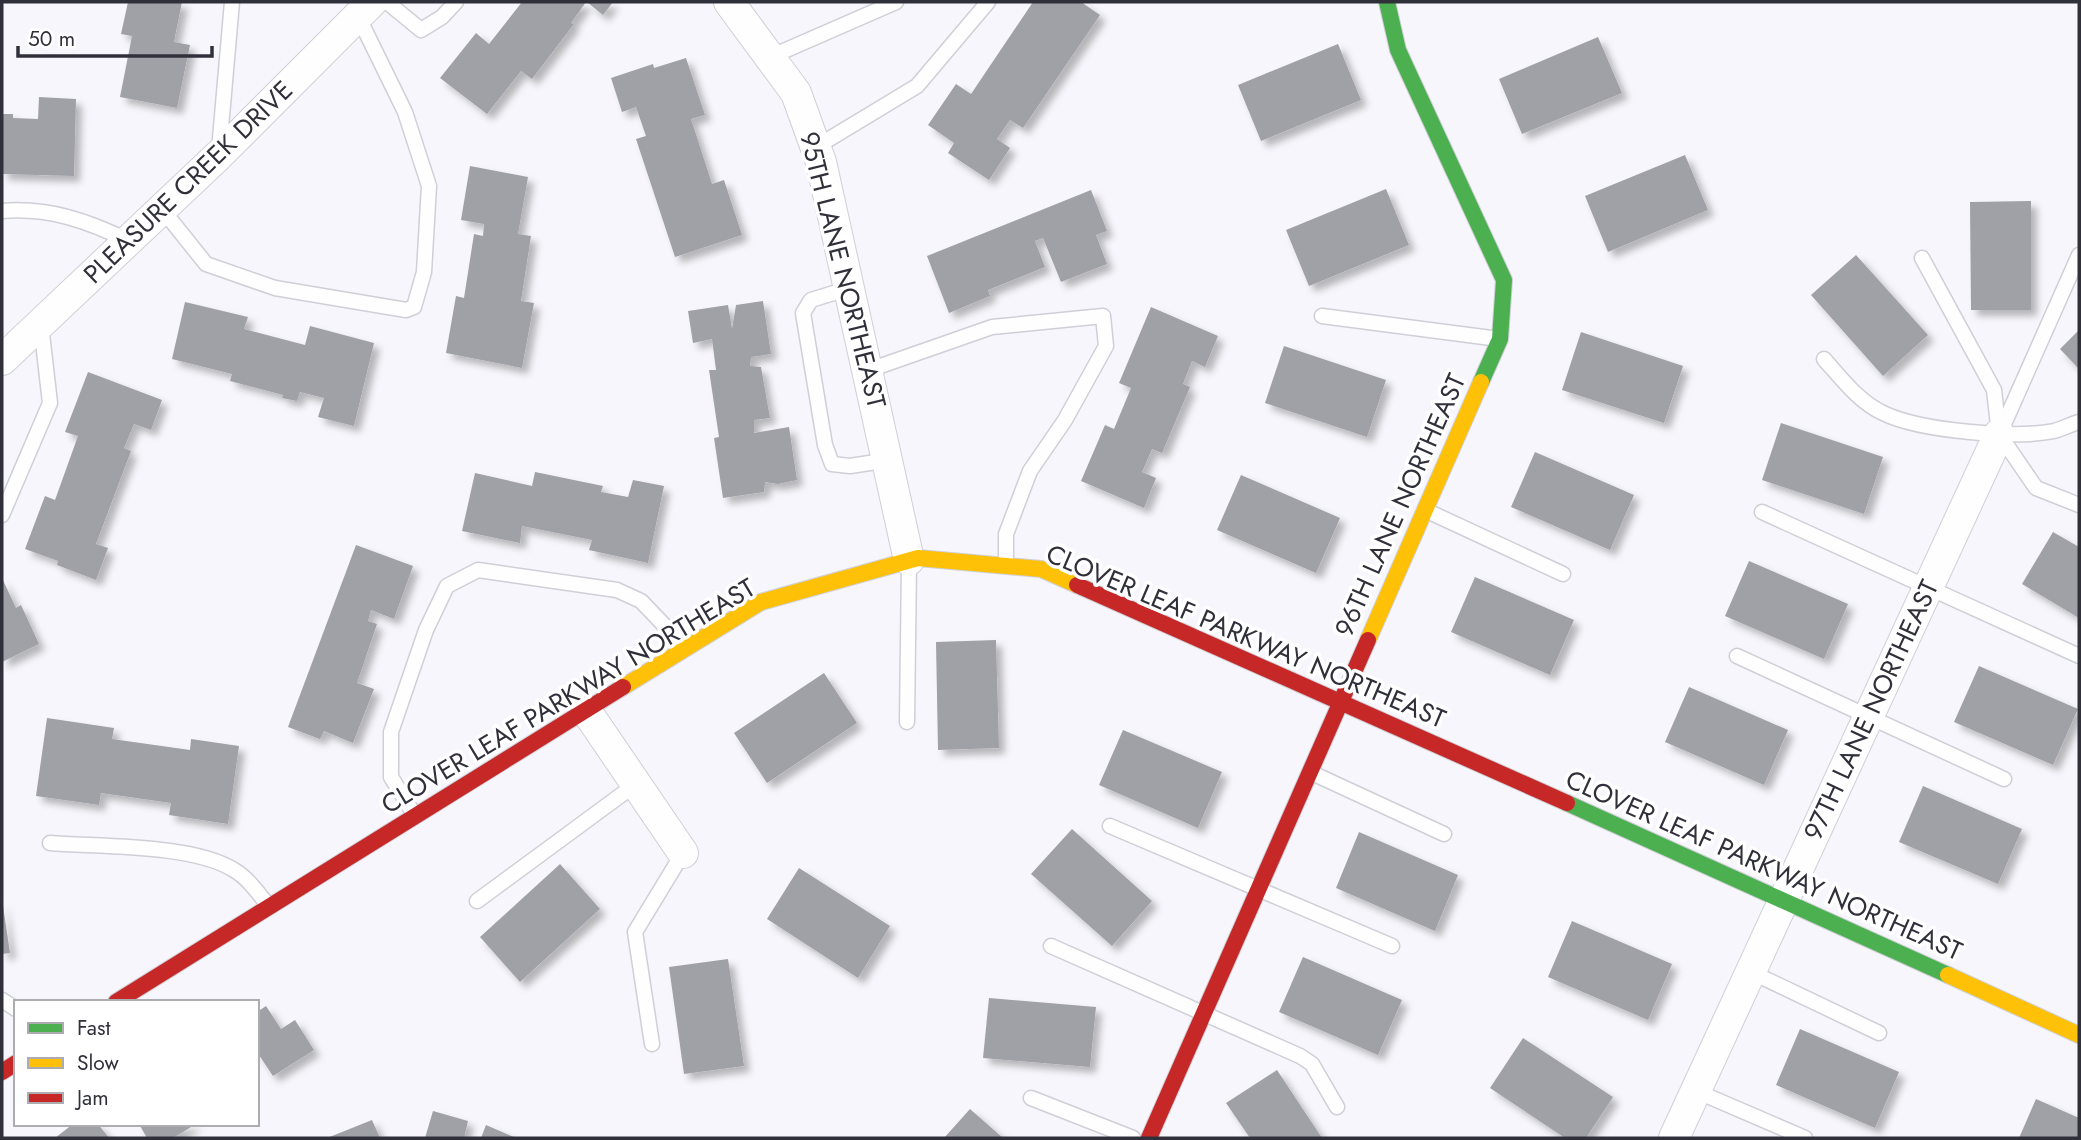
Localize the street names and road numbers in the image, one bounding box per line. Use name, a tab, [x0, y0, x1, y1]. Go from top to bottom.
street label: PLEASURE CREEK DRIVE	[75, 72, 301, 292]
street label: 95TH LANE NORTHEAST	[790, 128, 896, 412]
street label: 96TH LANE NORTHEAST	[1325, 368, 1475, 642]
street label: CLOVER LEAF PARKWAY NORTHEAST	[1040, 534, 1452, 738]
street label: CLOVER LEAF PARKWAY NORTHEAST	[374, 569, 762, 823]
street label: 97TH LANE NORTHEAST	[1794, 574, 1948, 846]
street label: CLOVER LEAF PARKWAY NORTHEAST	[1560, 760, 1968, 970]

